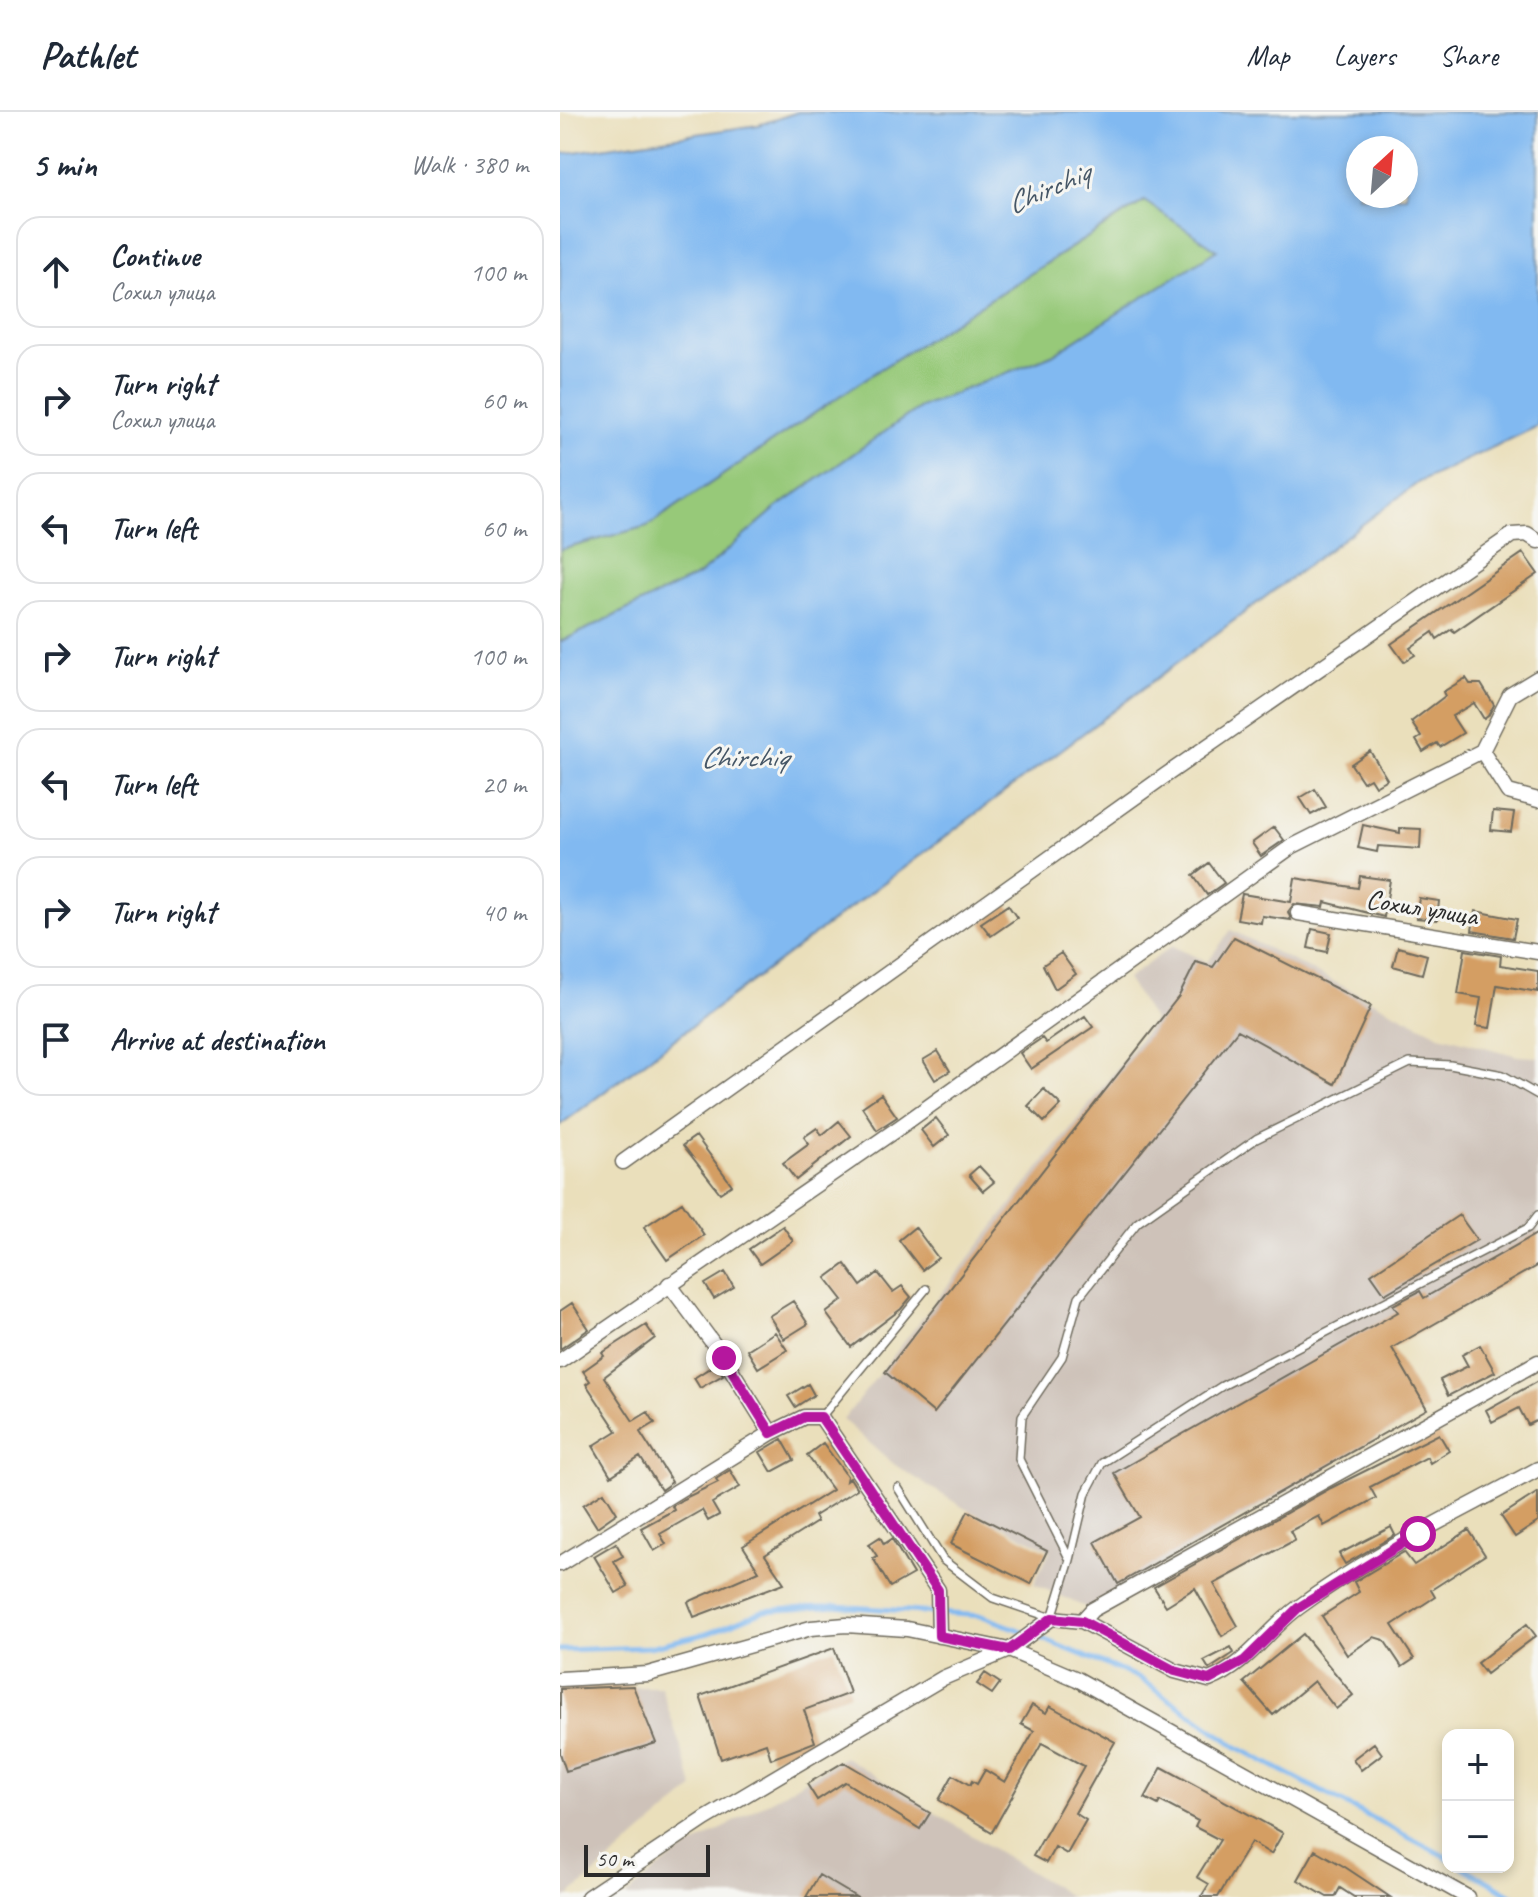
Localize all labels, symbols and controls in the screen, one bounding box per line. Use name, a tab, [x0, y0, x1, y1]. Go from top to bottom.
text: Pathlet	[40, 32, 135, 79]
text: Map	[1247, 38, 1290, 73]
text: Layers	[1334, 38, 1395, 73]
text: Share	[1439, 38, 1498, 73]
north arrow	[1346, 136, 1418, 208]
text: 5 min	[32, 143, 97, 186]
text: Walk · 380 m	[411, 148, 528, 181]
water label: Chirchiq	[1001, 151, 1100, 222]
text: Continue	[110, 237, 200, 275]
icon: ahead	[34, 250, 78, 294]
text: 100 m	[470, 256, 526, 289]
text: Сохил улица	[110, 275, 214, 308]
text: Turn right	[110, 365, 215, 403]
icon: right	[34, 378, 78, 422]
text: 60 m	[482, 384, 526, 417]
text: Сохил улица	[110, 403, 214, 436]
icon: left	[34, 506, 78, 550]
text: Turn left	[110, 509, 197, 547]
text: 60 m	[482, 512, 526, 545]
icon: right	[34, 634, 78, 678]
text: Turn right	[110, 637, 215, 675]
text: 100 m	[470, 640, 526, 673]
water label: Chirchiq	[701, 738, 793, 776]
icon: left	[34, 762, 78, 806]
text: Turn left	[110, 765, 197, 803]
text: 20 m	[482, 768, 526, 801]
street label: Сохил улица	[1364, 881, 1482, 933]
icon: right	[34, 890, 78, 934]
text: Turn right	[110, 893, 215, 931]
text: 40 m	[482, 896, 526, 929]
icon: arrive	[34, 1018, 78, 1062]
text: Arrive at destination	[110, 1021, 325, 1059]
route end	[706, 1340, 742, 1376]
route start	[1400, 1516, 1436, 1552]
map controls	[1442, 1729, 1514, 1873]
button: +	[1442, 1729, 1514, 1801]
button: −	[1442, 1801, 1514, 1873]
scale bar	[584, 1841, 710, 1877]
text: 50 m	[596, 1845, 633, 1873]

